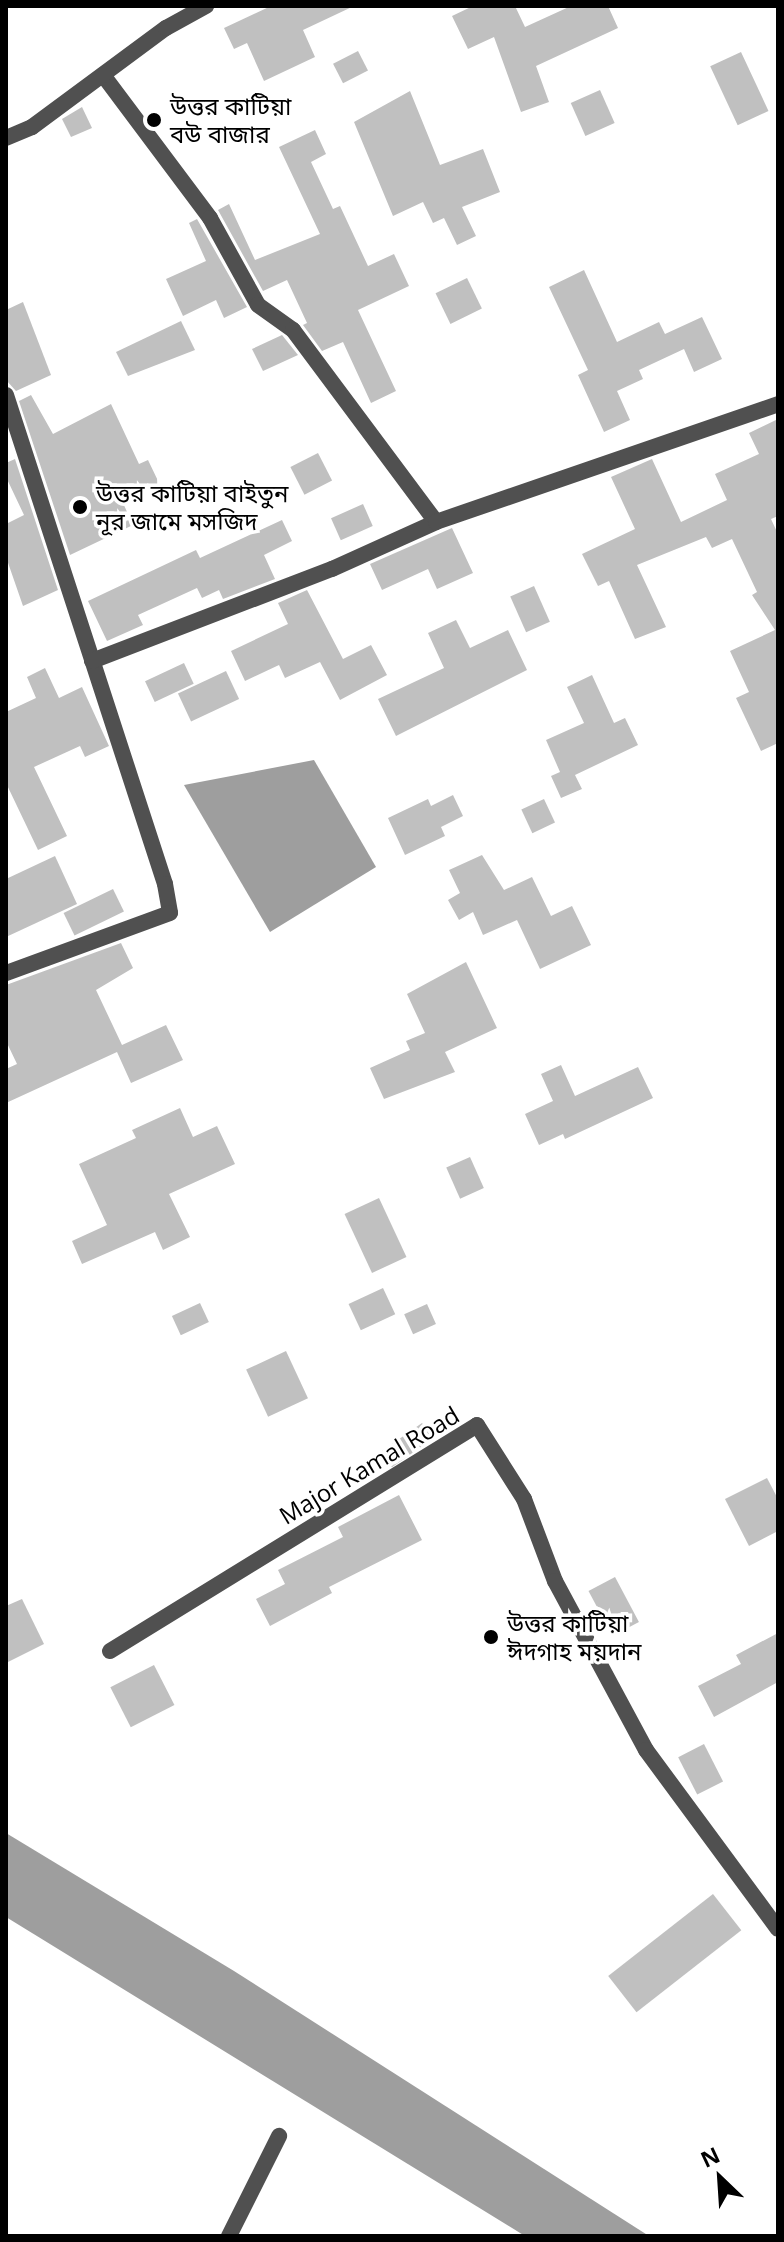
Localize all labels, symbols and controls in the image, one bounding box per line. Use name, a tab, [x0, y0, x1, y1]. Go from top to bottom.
place label: উত্তর কাটিয়া বউ বাজার	[170, 92, 291, 148]
marker: উত্তর কাটিয়া বউ বাজার	[145, 111, 163, 129]
place label: উত্তর কাটিয়া বাইতুন নূর জামে মসজিদ	[96, 479, 288, 535]
marker: উত্তর কাটিয়া বাইতুন নূর জামে মসজিদ	[71, 498, 89, 516]
street label: Major Kamal Road	[274, 1400, 464, 1530]
place label: উত্তর কাটিয়া ঈদগাহ ময়দান	[507, 1609, 642, 1665]
marker: উত্তর কাটিয়া ঈদগাহ ময়দান	[482, 1628, 500, 1646]
north arrow	[680, 2138, 760, 2218]
text: N	[695, 2139, 724, 2174]

